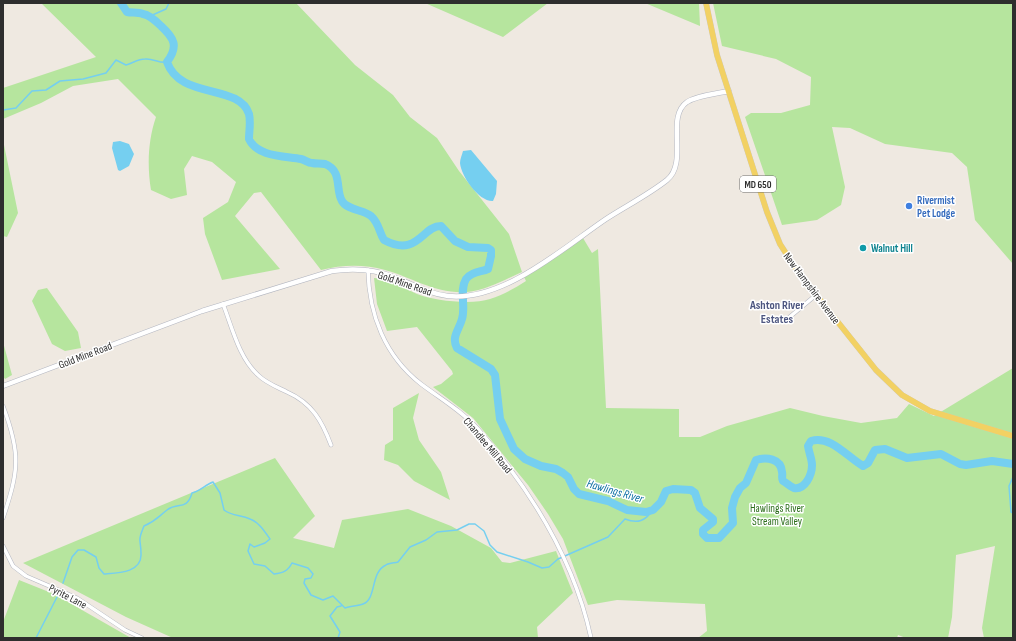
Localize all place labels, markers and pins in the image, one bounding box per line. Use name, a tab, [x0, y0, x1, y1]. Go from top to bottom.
place label: Rivermist Pet Lodge	[917, 194, 955, 220]
marker: Rivermist Pet Lodge	[904, 201, 914, 211]
place label: Walnut Hill	[871, 242, 913, 255]
marker: Walnut Hill	[858, 243, 868, 253]

